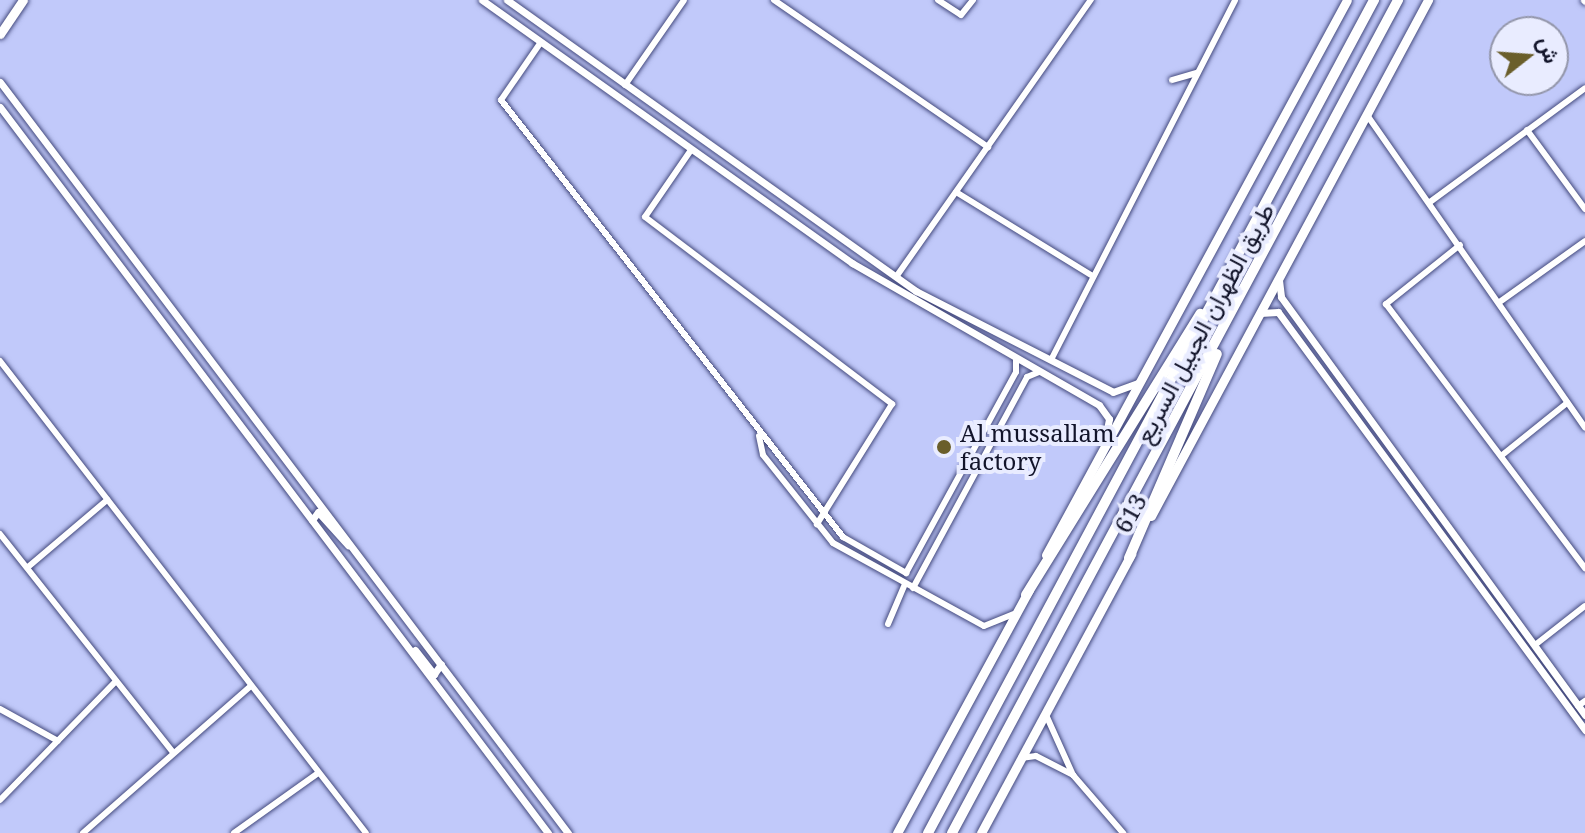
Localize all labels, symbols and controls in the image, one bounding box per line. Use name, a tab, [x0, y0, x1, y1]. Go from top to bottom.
north arrow	[1489, 16, 1569, 96]
text: ش	[1532, 33, 1568, 67]
street label: طريق الظهران الجبيل السريع	[1128, 198, 1280, 448]
place label: Al mussallam factory	[960, 419, 1115, 475]
marker: Al mussallam factory	[935, 438, 953, 456]
street label: 613	[1108, 488, 1152, 538]

